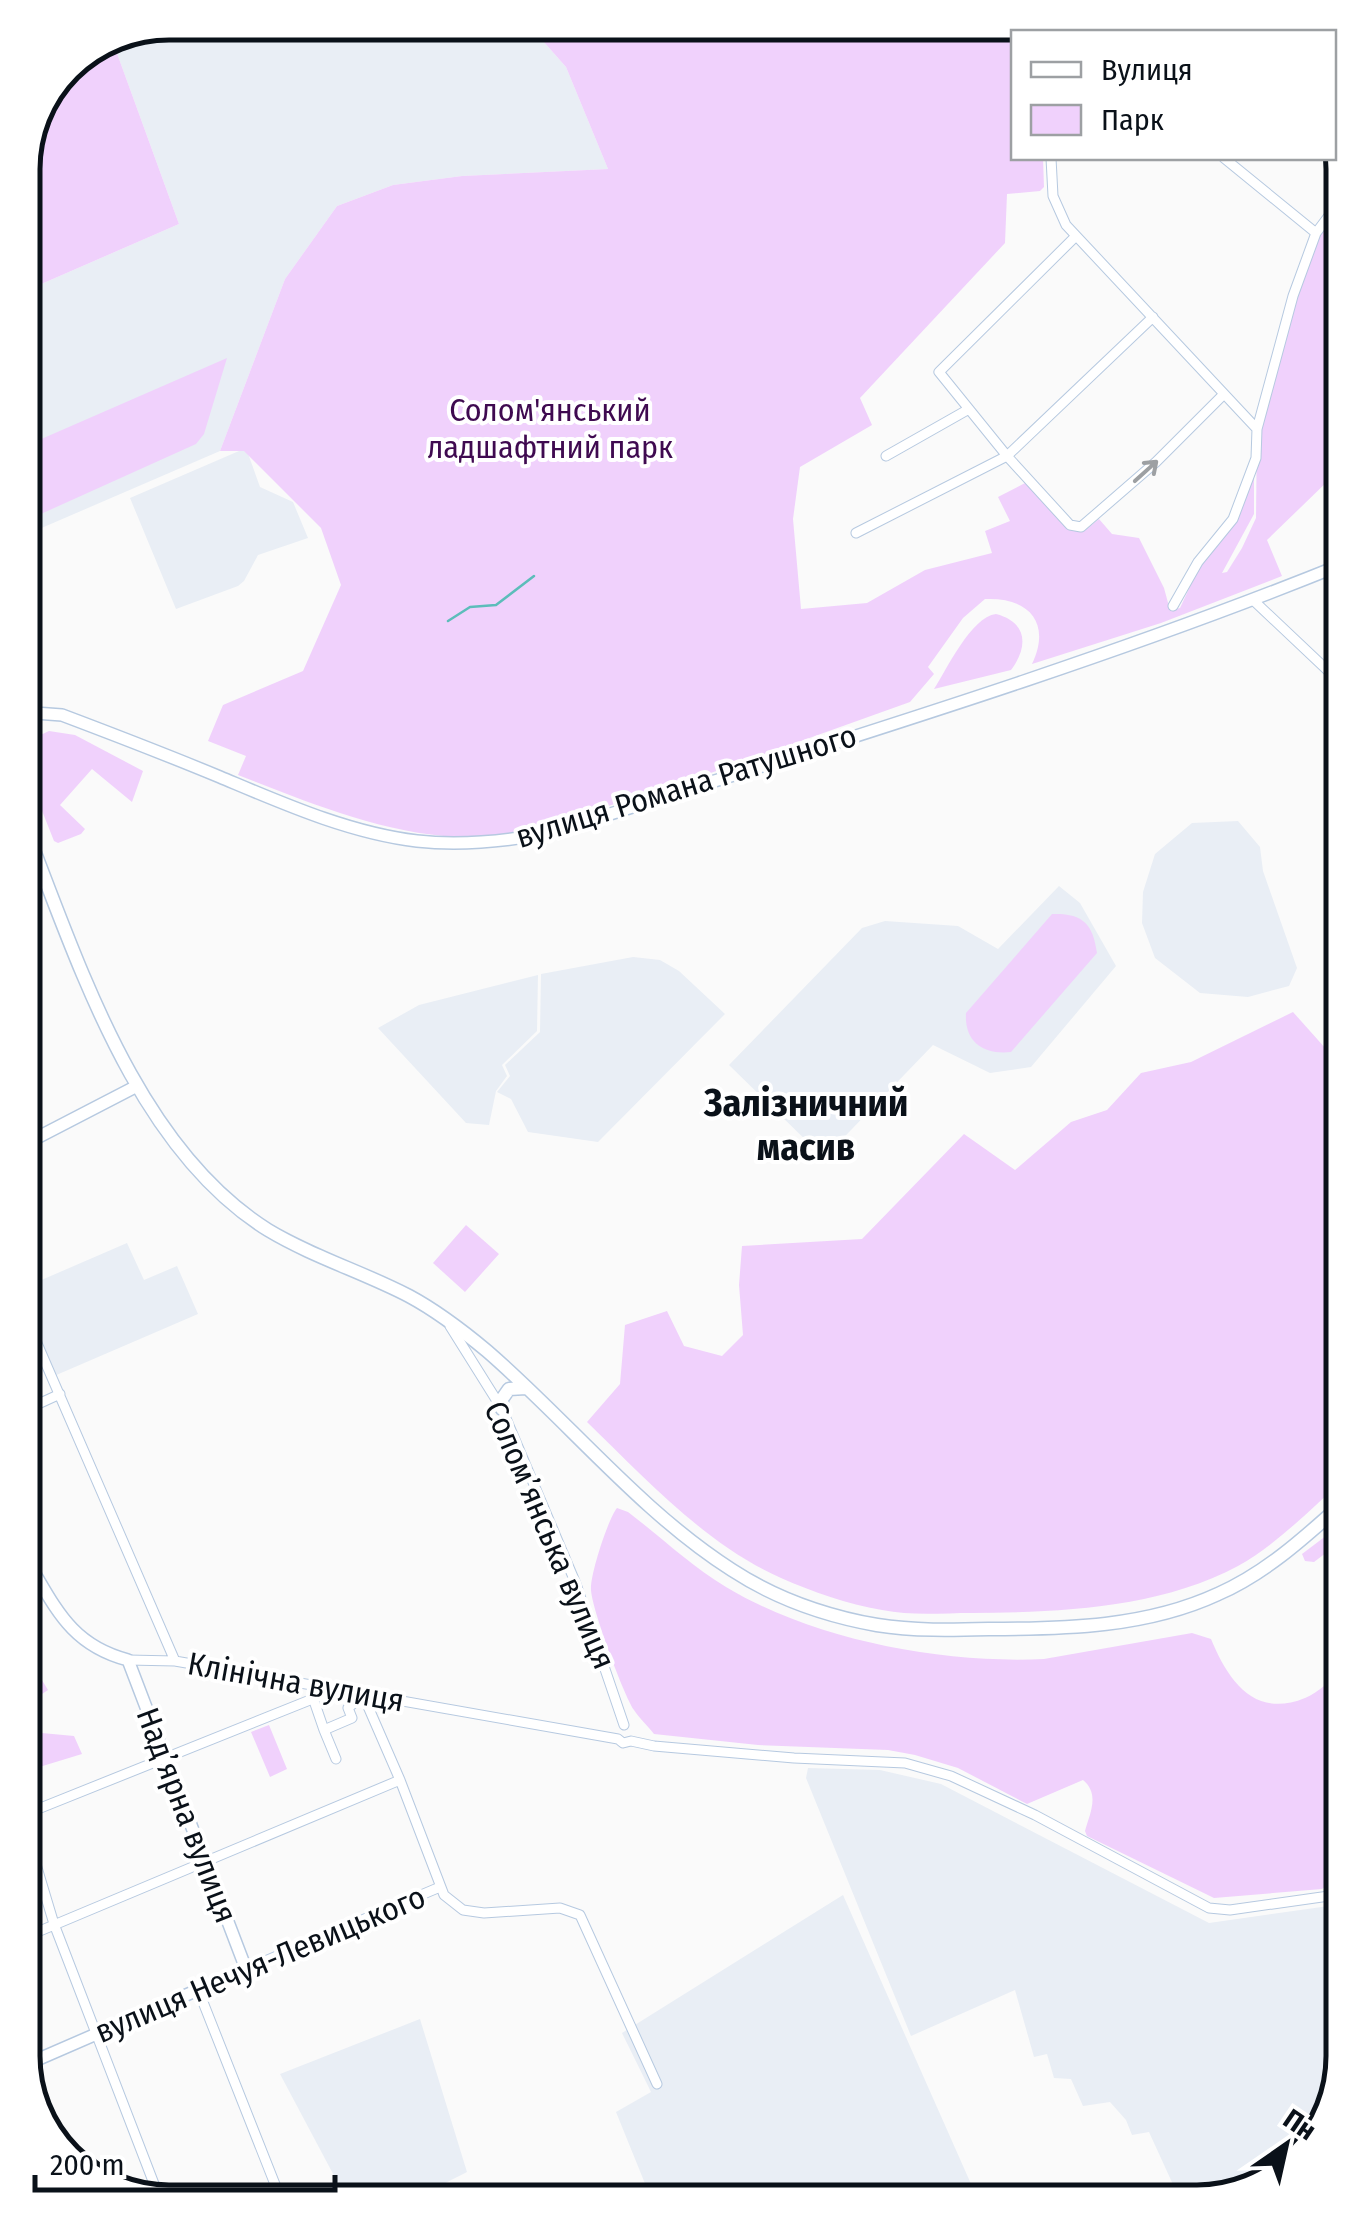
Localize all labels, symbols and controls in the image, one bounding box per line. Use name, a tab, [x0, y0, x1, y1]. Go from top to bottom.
legend	[1011, 30, 1336, 160]
text: Вулиця	[1101, 52, 1193, 88]
text: Парк	[1101, 102, 1164, 138]
park label: Солом'янський ладшафтний парк	[427, 391, 673, 466]
one-way arrow	[1133, 460, 1158, 483]
street label: вулиця Романа Ратушного	[511, 716, 861, 856]
district label: Залізничний масив	[703, 1080, 908, 1170]
street label: Соломʼянська вулиця	[476, 1396, 624, 1674]
street label: Клінічна вулиця	[185, 1644, 407, 1720]
street label: Надʼярна вулиця	[129, 1702, 245, 1928]
street label: вулиця Нечуя-Левицького	[89, 1877, 431, 2051]
north arrow	[1236, 2095, 1336, 2195]
text: Пн	[1277, 2102, 1322, 2147]
scale bar	[35, 2130, 335, 2192]
text: 200 m	[50, 2147, 125, 2183]

